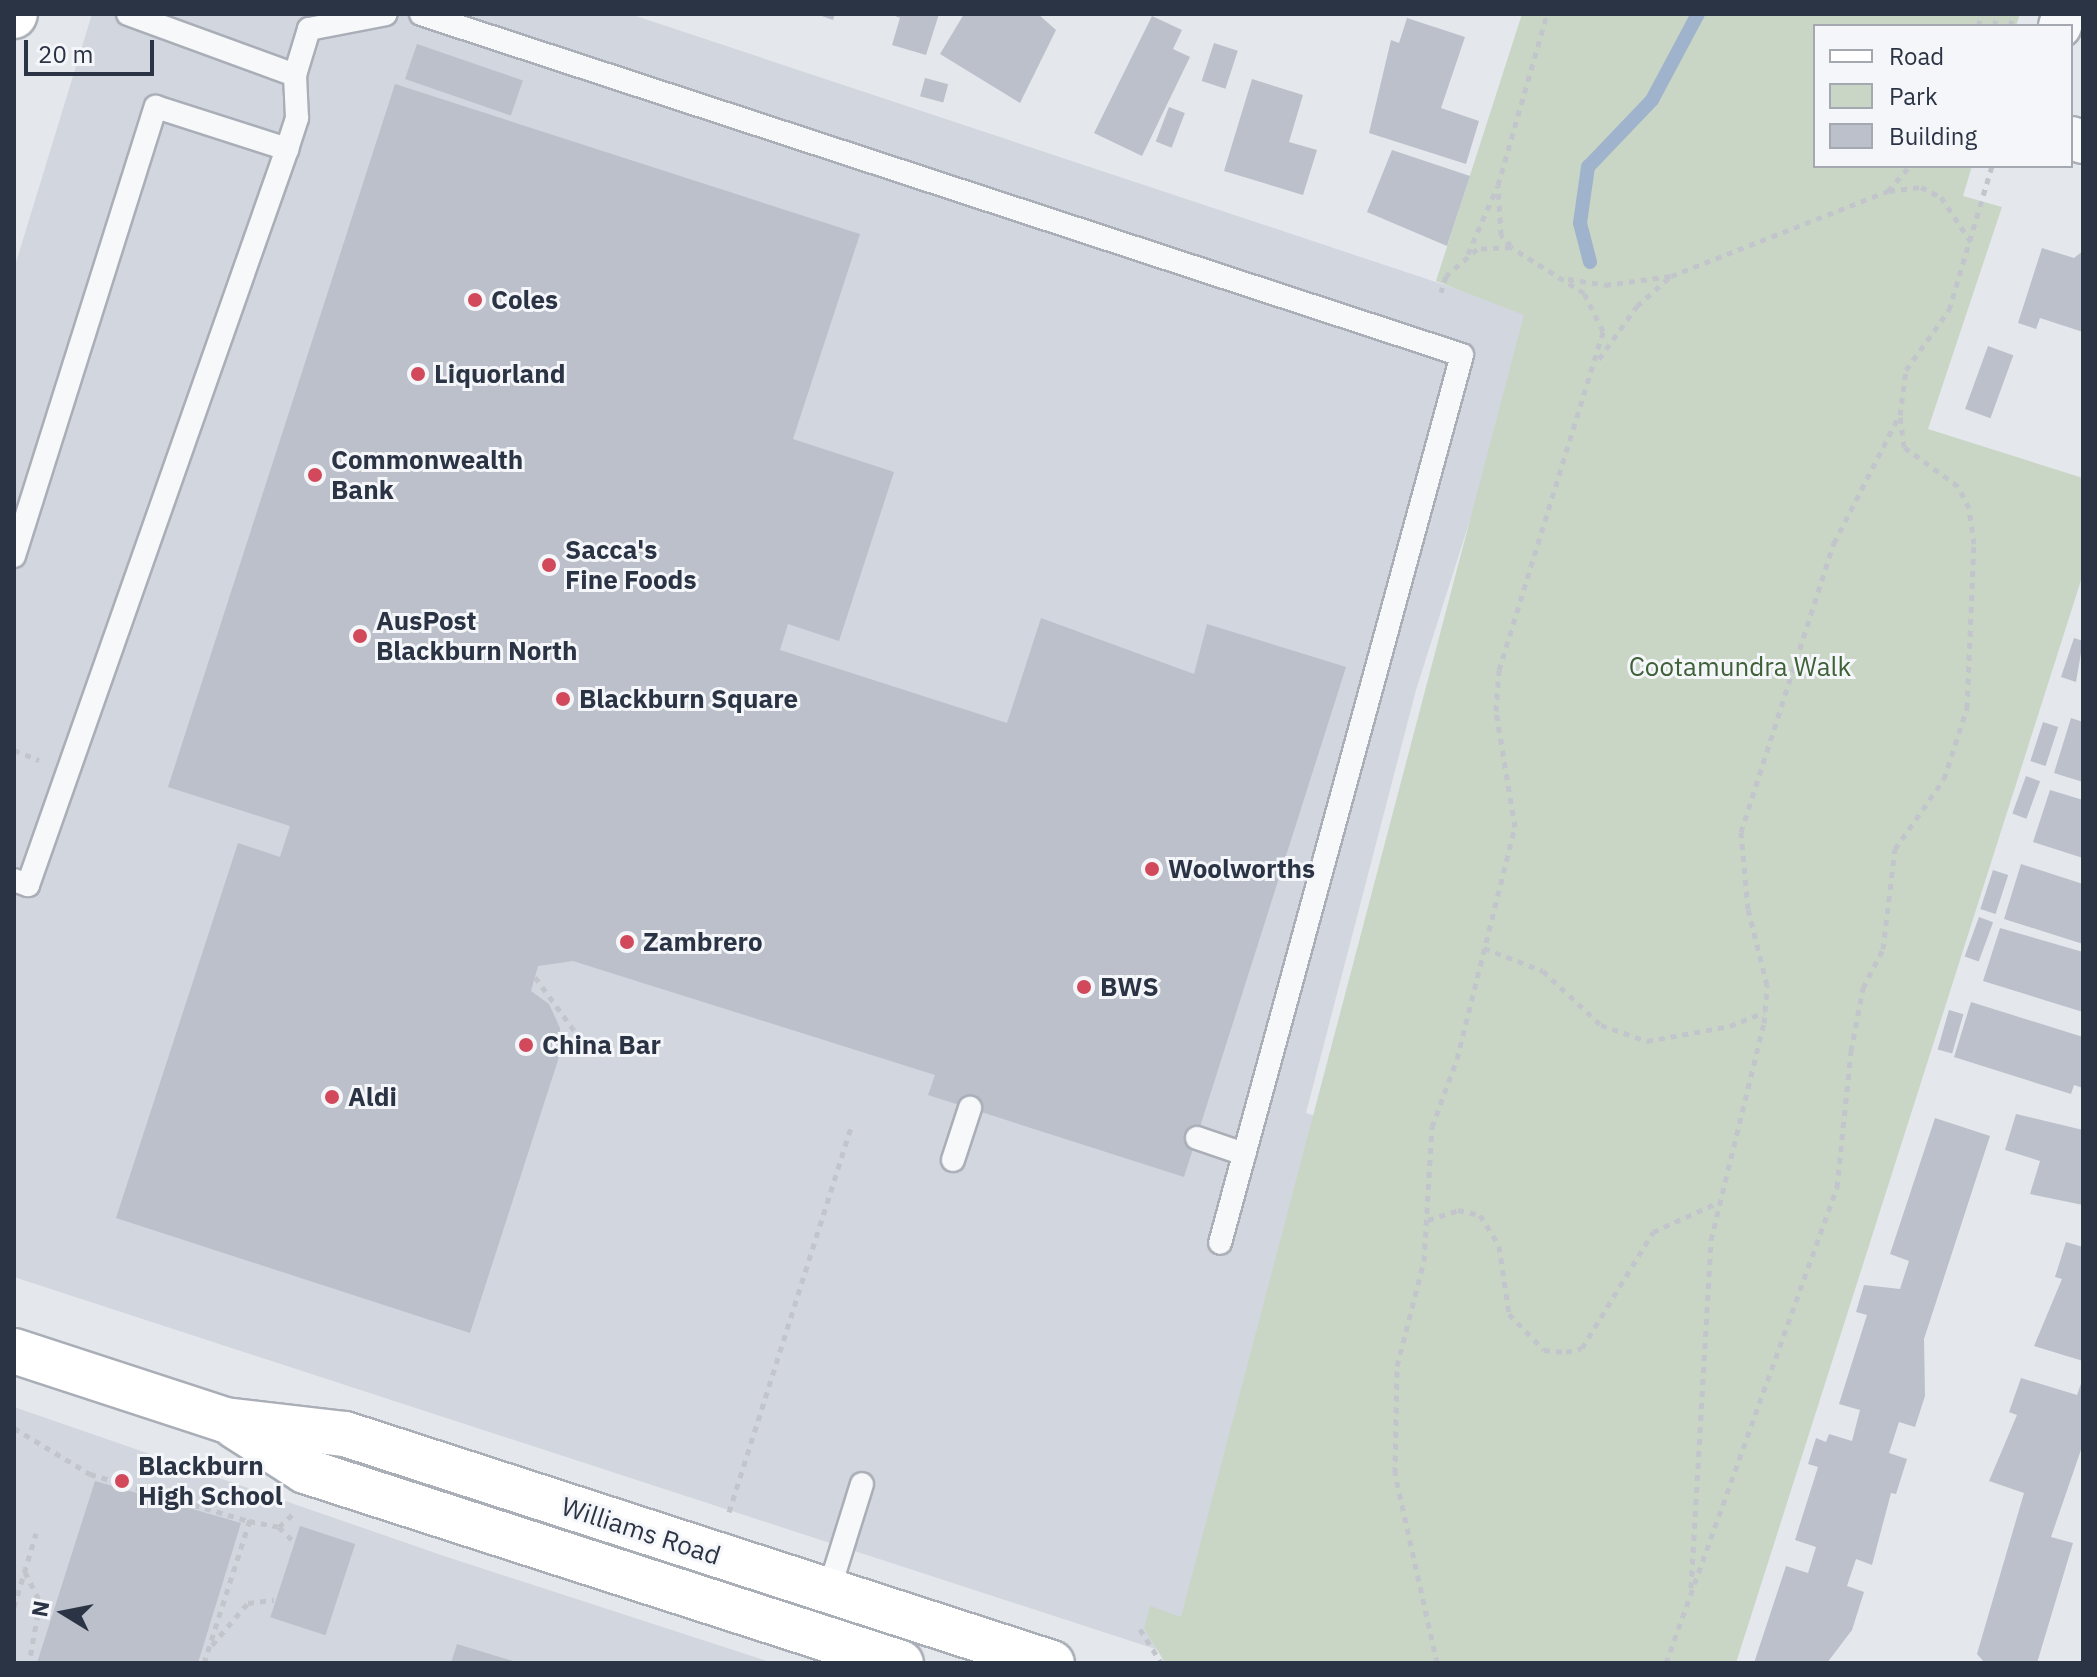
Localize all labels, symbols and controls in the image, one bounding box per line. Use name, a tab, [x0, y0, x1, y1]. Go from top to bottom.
scale bar	[28, 24, 158, 74]
legend	[1813, 24, 2073, 168]
text: 20 m	[38, 38, 93, 70]
text: Road	[1889, 40, 1944, 72]
text: Park	[1889, 80, 1938, 112]
text: Building	[1889, 120, 1977, 152]
place label: Coles	[491, 284, 558, 316]
marker: Coles	[466, 291, 484, 309]
place label: Liquorland	[434, 358, 566, 390]
marker: Liquorland	[409, 365, 427, 383]
place label: Commonwealth Bank	[331, 444, 523, 506]
marker: Commonwealth Bank	[306, 466, 324, 484]
place label: Sacca's Fine Foods	[565, 534, 697, 596]
marker: Sacca's Fine Foods	[540, 556, 558, 574]
place label: AusPost Blackburn North	[376, 605, 577, 666]
marker: AusPost Blackburn North	[351, 627, 369, 645]
park label: Cootamundra Walk	[1629, 651, 1851, 683]
place label: Blackburn Square	[579, 683, 798, 715]
marker: Blackburn Square	[554, 690, 572, 708]
place label: Woolworths	[1168, 853, 1315, 885]
marker: Woolworths	[1143, 860, 1161, 878]
place label: Zambrero	[643, 926, 763, 958]
marker: Zambrero	[618, 933, 636, 951]
place label: BWS	[1100, 971, 1159, 1003]
marker: BWS	[1075, 978, 1093, 996]
place label: China Bar	[542, 1029, 661, 1061]
marker: China Bar	[517, 1036, 535, 1054]
place label: Aldi	[348, 1081, 397, 1113]
marker: Aldi	[323, 1088, 341, 1106]
place label: Blackburn High School	[138, 1450, 283, 1512]
marker: Blackburn High School	[113, 1472, 131, 1490]
street label: Williams Road	[558, 1491, 724, 1571]
north arrow	[24, 1573, 104, 1653]
text: N	[24, 1598, 56, 1619]

